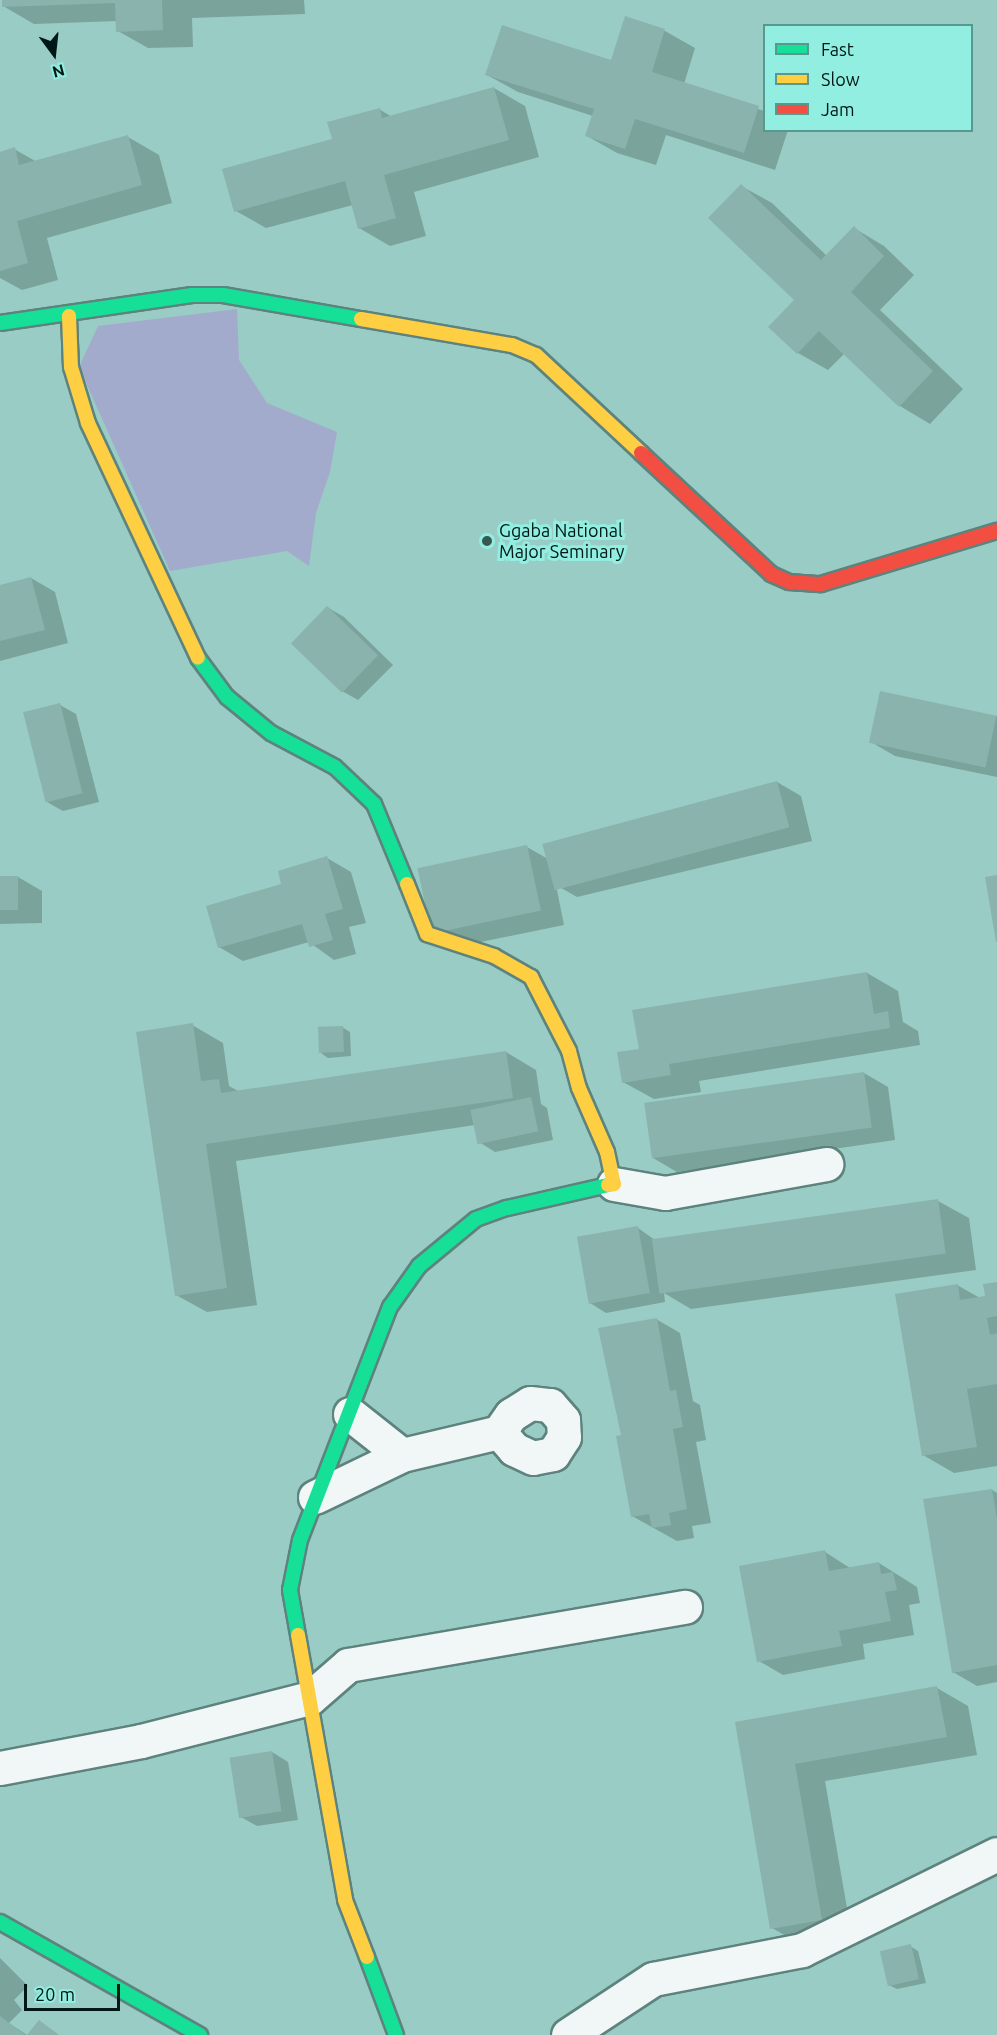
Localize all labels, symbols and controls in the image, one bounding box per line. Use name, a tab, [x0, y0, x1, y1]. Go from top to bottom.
north arrow	[24, 24, 84, 84]
legend	[763, 24, 973, 132]
text: Fast	[821, 39, 854, 59]
text: N	[51, 61, 67, 82]
text: Slow	[821, 69, 860, 89]
text: Jam	[821, 99, 855, 119]
place label: Ggaba National Major Seminary	[499, 520, 624, 562]
marker: Ggaba National Major Seminary	[480, 534, 494, 548]
scale bar	[27, 1972, 123, 2010]
text: 20 m	[35, 1984, 75, 2004]

